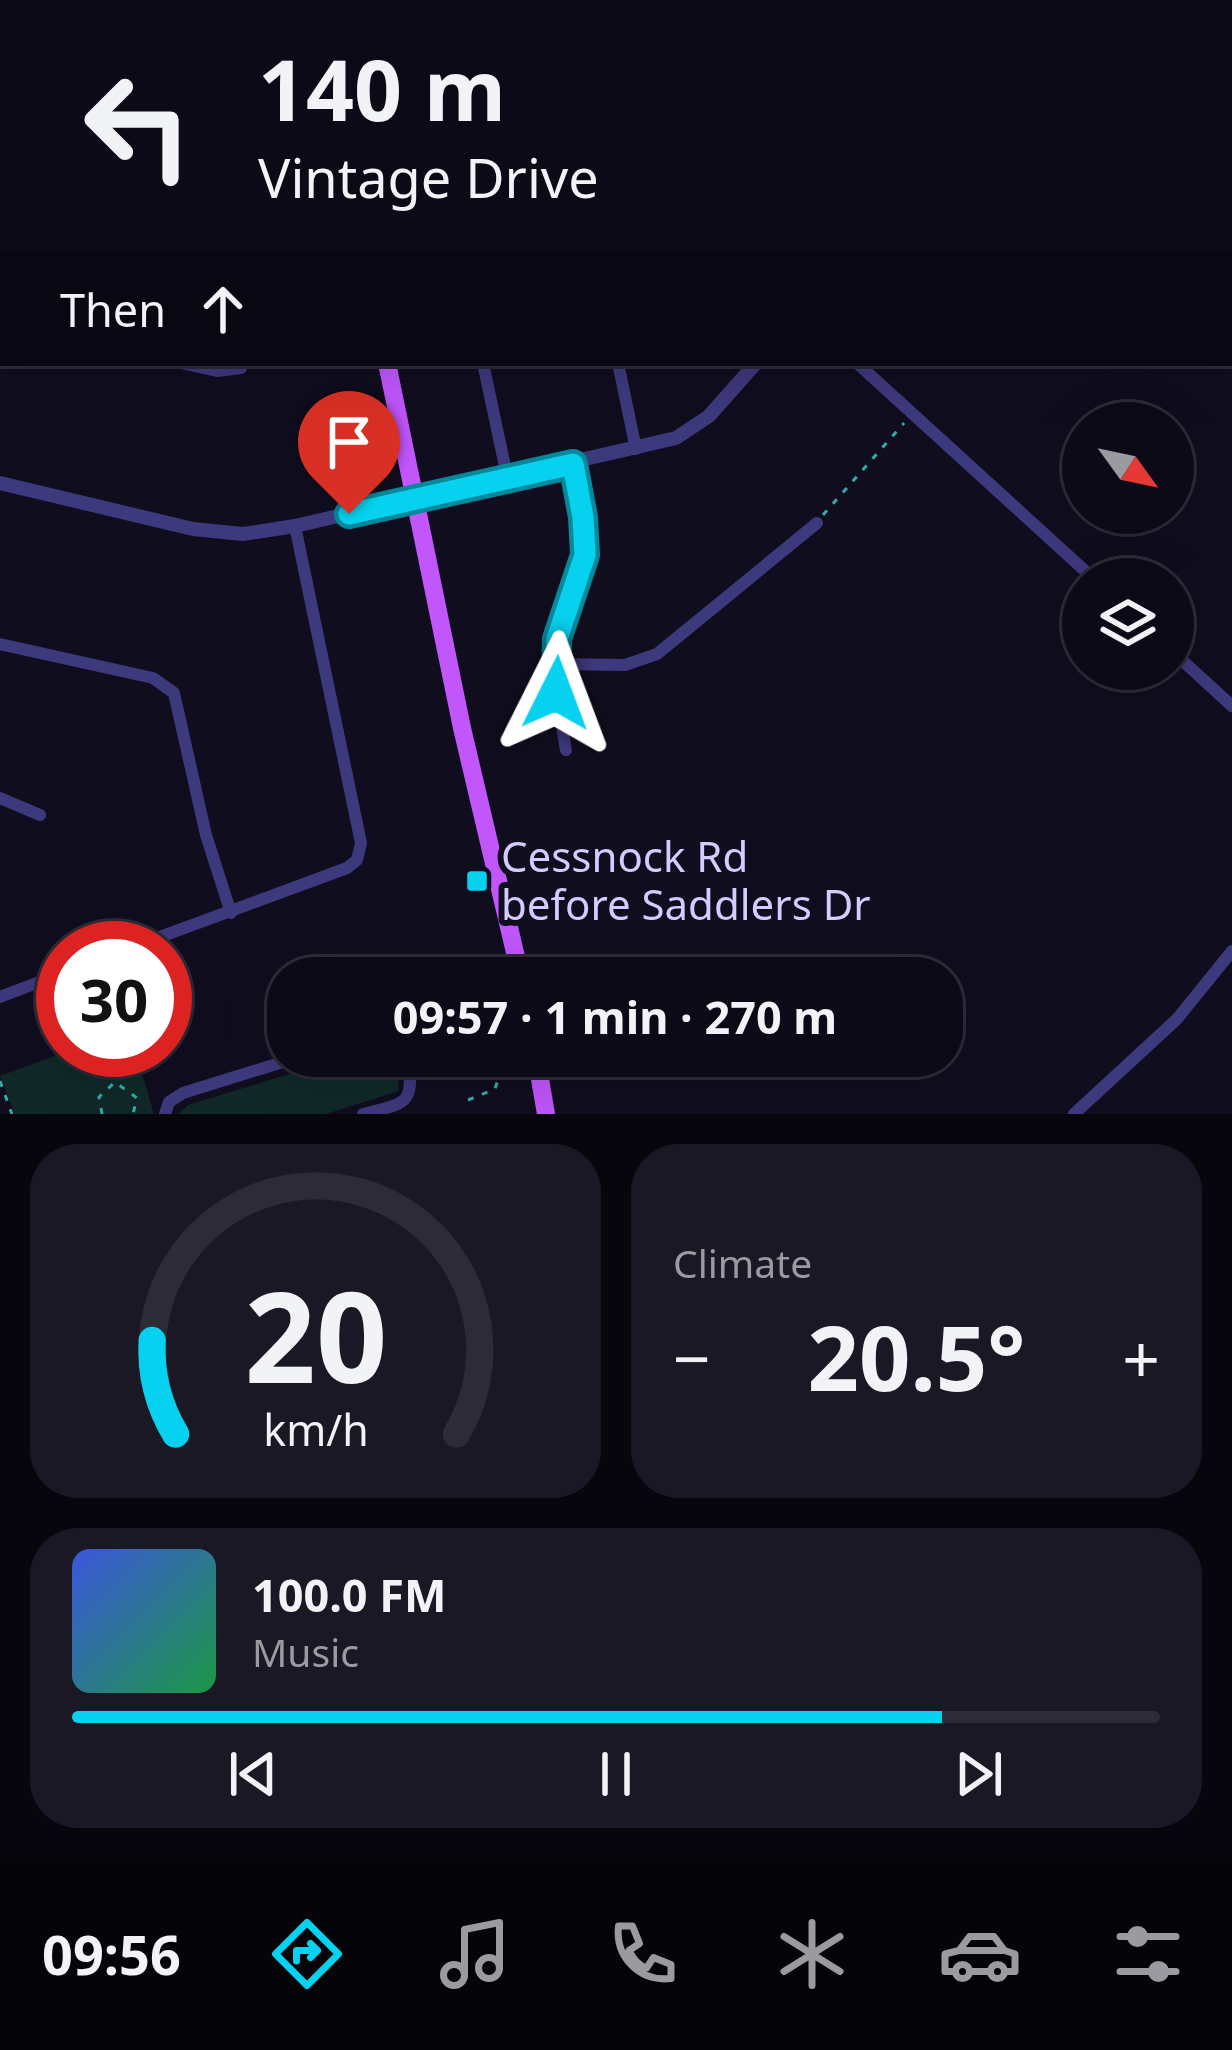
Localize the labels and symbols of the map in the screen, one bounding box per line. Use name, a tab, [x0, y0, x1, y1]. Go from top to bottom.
pin	[298, 391, 400, 514]
north arrow	[1062, 402, 1194, 534]
position arrow	[493, 630, 619, 756]
place label: Cessnock Rd before Saddlers Dr	[501, 827, 871, 932]
marker: Cessnock Rd before Saddlers Dr	[464, 868, 490, 894]
speed limit sign: 30	[36, 921, 192, 1077]

